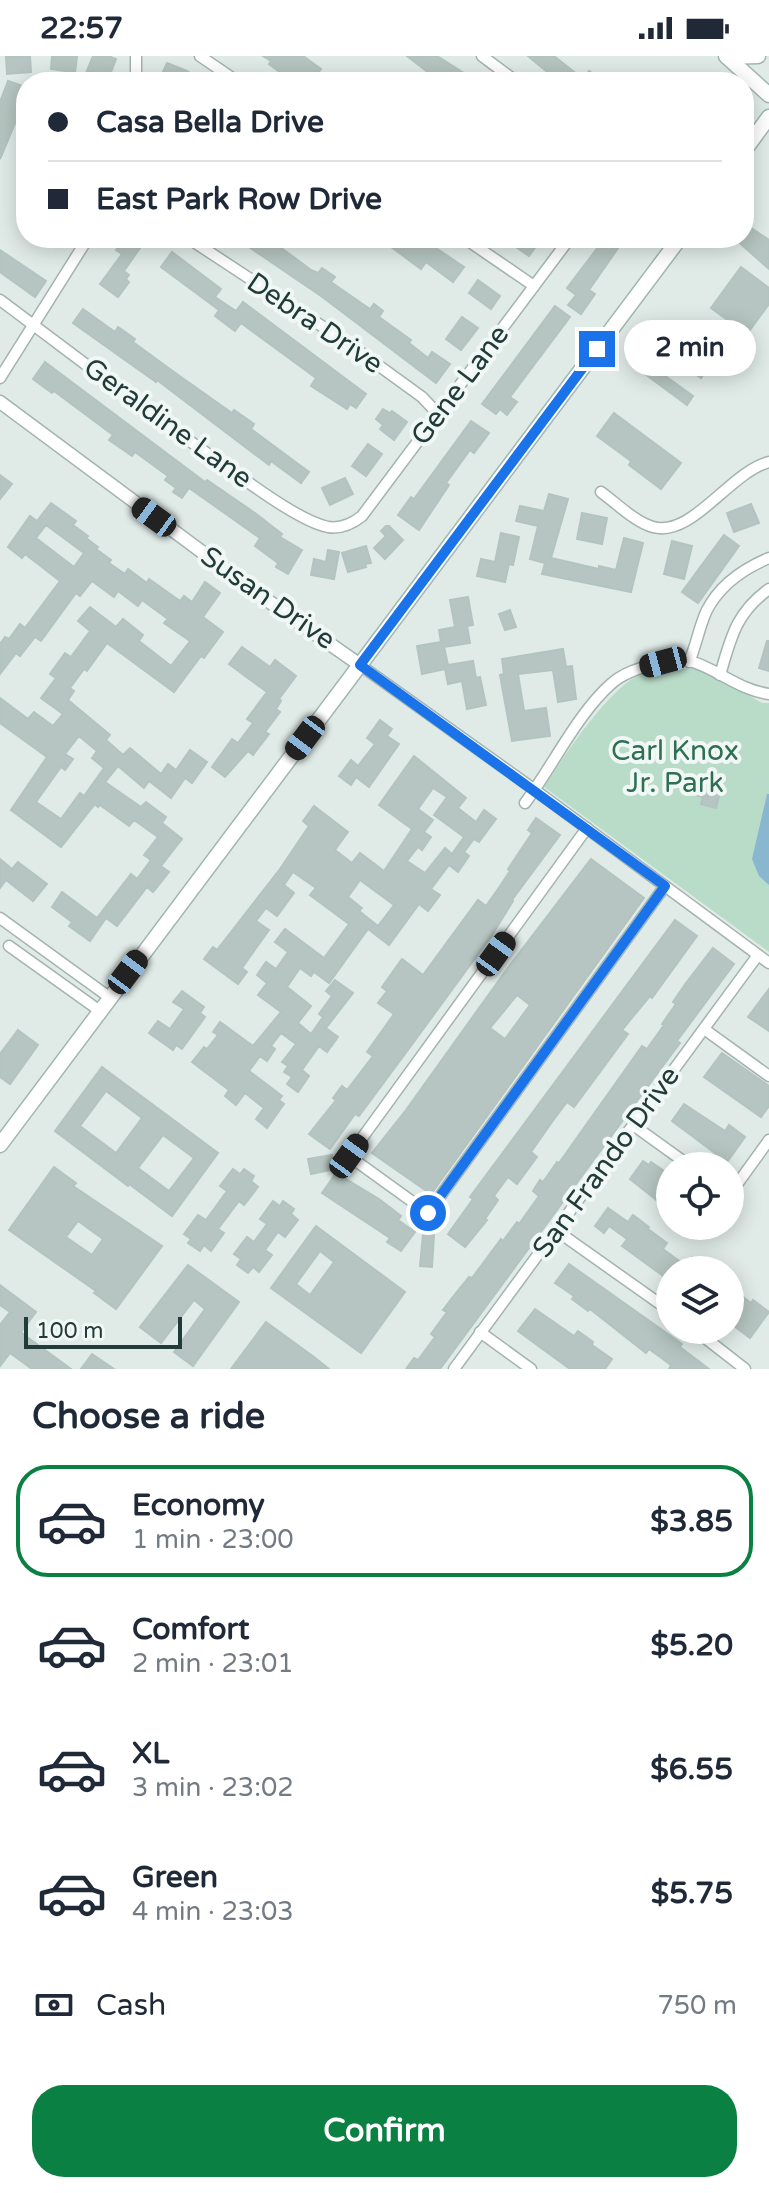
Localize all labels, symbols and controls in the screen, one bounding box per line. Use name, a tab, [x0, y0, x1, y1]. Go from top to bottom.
text: 22:57	[40, 10, 123, 47]
text: Casa Bella Drive	[96, 104, 324, 141]
text: East Park Row Drive	[96, 181, 382, 218]
street label: Debra Drive	[241, 265, 389, 381]
street label: Gene Lane	[404, 318, 516, 452]
callout: 2 min	[625, 321, 757, 377]
route end	[579, 331, 615, 367]
text: 2 min	[655, 332, 725, 363]
street label: Geraldine Lane	[77, 350, 259, 496]
car	[128, 493, 180, 541]
street label: Susan Drive	[194, 539, 342, 657]
car	[637, 644, 689, 680]
car	[281, 712, 329, 764]
park label: Carl Knox Jr. Park	[611, 734, 739, 800]
car	[472, 928, 520, 980]
car	[104, 946, 152, 998]
street label: San Frando Drive	[525, 1060, 687, 1264]
car	[325, 1130, 373, 1182]
map controls	[656, 1152, 744, 1344]
button: locate	[656, 1152, 744, 1240]
route start	[410, 1195, 446, 1231]
button: layers	[656, 1256, 744, 1344]
scale bar	[24, 1313, 182, 1349]
text: 100 m	[36, 1318, 103, 1344]
text: Choose a ride	[32, 1395, 265, 1438]
icon: car	[36, 1485, 108, 1557]
text: Economy	[132, 1487, 265, 1524]
text: $3.85	[650, 1503, 733, 1540]
text: 1 min · 23:00	[132, 1524, 294, 1555]
icon: car	[36, 1609, 108, 1681]
text: Comfort	[132, 1611, 250, 1648]
text: $5.20	[651, 1627, 733, 1664]
text: 2 min · 23:01	[132, 1648, 294, 1679]
icon: car	[36, 1733, 108, 1805]
text: XL	[132, 1735, 169, 1772]
text: $6.55	[650, 1751, 733, 1788]
text: 3 min · 23:02	[132, 1772, 294, 1803]
icon: car	[36, 1857, 108, 1929]
text: Green	[132, 1859, 218, 1896]
text: $5.75	[651, 1875, 733, 1912]
text: 4 min · 23:03	[132, 1896, 294, 1927]
icon: cash	[32, 1983, 76, 2027]
text: Cash	[96, 1987, 166, 2024]
text: 750 m	[657, 1990, 737, 2021]
button: Confirm	[32, 2085, 737, 2177]

